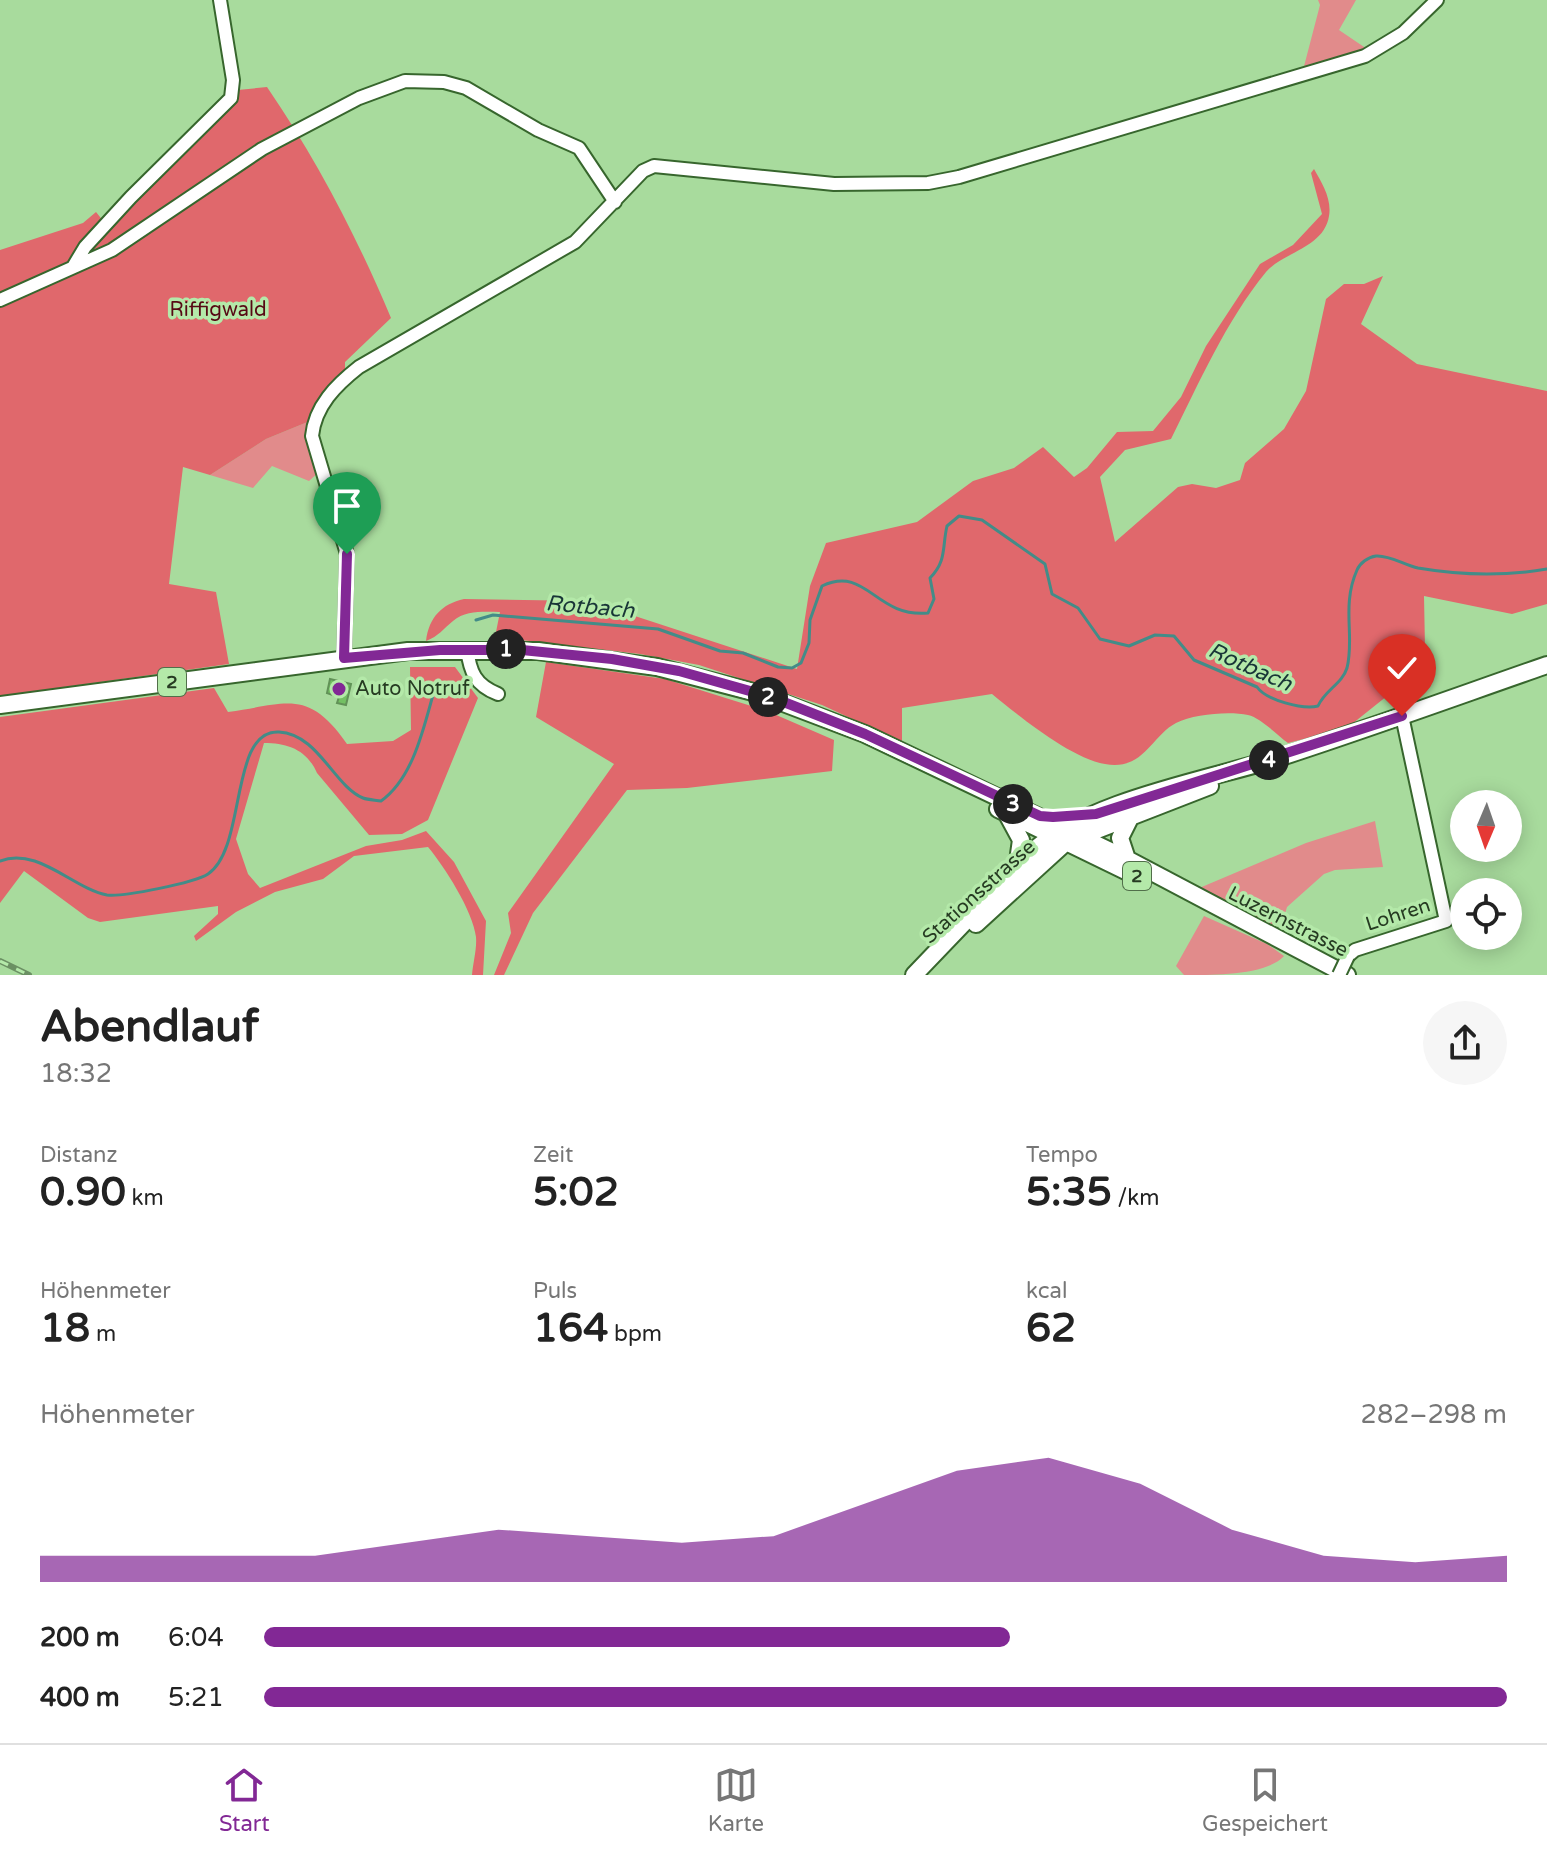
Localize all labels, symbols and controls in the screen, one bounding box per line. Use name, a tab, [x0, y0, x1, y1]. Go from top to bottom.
park label: Riffigwald	[169, 298, 267, 322]
pin	[313, 472, 381, 554]
icon: arrive	[325, 484, 369, 528]
water label: Rotbach	[545, 590, 636, 624]
pin: 1	[486, 629, 526, 669]
pin	[1368, 634, 1436, 716]
text: 1	[499, 636, 513, 662]
water label: Rotbach	[1204, 637, 1296, 697]
icon: check	[1380, 646, 1424, 690]
road number: 2	[158, 668, 186, 696]
place label: Auto Notruf	[355, 677, 470, 701]
pin: 2	[748, 677, 788, 717]
marker: Auto Notruf	[330, 680, 348, 698]
text: 2	[761, 684, 775, 710]
pin: 4	[1249, 740, 1289, 780]
text: 4	[1262, 747, 1276, 773]
pin: 3	[993, 784, 1033, 824]
north arrow	[1450, 790, 1522, 862]
map controls	[1450, 790, 1522, 950]
text: 3	[1006, 791, 1020, 817]
street label: Stationsstrasse	[918, 835, 1040, 949]
road number: 2	[1123, 862, 1151, 890]
button: locate	[1450, 878, 1522, 950]
street label: Luzernstrasse	[1224, 881, 1352, 963]
street label: Lohren	[1363, 893, 1433, 937]
text: Abendlauf	[40, 1001, 259, 1054]
button: share	[1423, 1001, 1507, 1085]
text: 18:32	[40, 1058, 112, 1089]
text: Distanz	[40, 1142, 117, 1168]
text: Zeit	[533, 1142, 573, 1168]
text: Tempo	[1026, 1142, 1098, 1168]
text: 0.90	[40, 1168, 126, 1216]
text: 5:02	[533, 1168, 619, 1216]
text: 5:35	[1026, 1168, 1112, 1216]
text: km	[126, 1185, 164, 1211]
text: /km	[1112, 1185, 1159, 1211]
text: Höhenmeter	[40, 1278, 171, 1304]
text: Puls	[533, 1278, 577, 1304]
text: kcal	[1026, 1278, 1067, 1304]
text: 18	[40, 1304, 90, 1352]
text: 164	[533, 1304, 608, 1352]
text: 62	[1026, 1304, 1076, 1352]
text: m	[90, 1321, 116, 1347]
text: bpm	[608, 1321, 662, 1347]
text: Höhenmeter	[40, 1399, 194, 1430]
text: 282–298 m	[1361, 1399, 1507, 1430]
text: 200 m	[40, 1622, 120, 1653]
text: 6:04	[168, 1622, 224, 1653]
text: 400 m	[40, 1682, 120, 1713]
text: 5:21	[168, 1682, 224, 1713]
tab: Start	[219, 1763, 270, 1837]
tab: Karte	[708, 1763, 764, 1837]
tab: Gespeichert	[1202, 1763, 1328, 1837]

